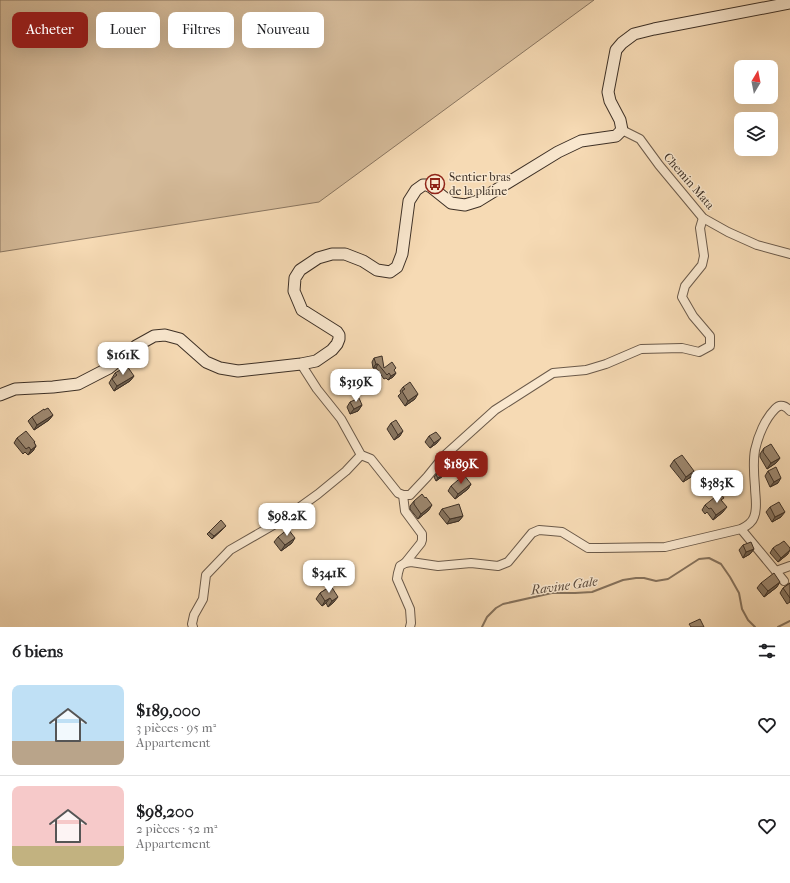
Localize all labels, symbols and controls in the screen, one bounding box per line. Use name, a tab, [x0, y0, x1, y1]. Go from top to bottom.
chip: Acheter	[12, 12, 88, 48]
chip: Louer	[96, 12, 160, 48]
chip: Filtres	[168, 12, 234, 48]
chip: Nouveau	[242, 12, 324, 48]
north arrow	[734, 60, 778, 104]
map controls	[734, 60, 778, 156]
button: layers	[734, 112, 778, 156]
street label: Chemin Mata	[661, 150, 718, 212]
place label: Sentier bras de la plaine	[449, 170, 511, 198]
bus stop icon: Sentier bras de la plaine	[424, 173, 446, 195]
pin: $161K	[95, 342, 151, 376]
text: $161K	[107, 347, 139, 362]
pin: $319K	[328, 369, 384, 403]
text: $319K	[339, 374, 373, 389]
pin: $189K	[433, 451, 489, 485]
text: $189K	[444, 456, 478, 471]
pin: $383K	[689, 470, 745, 504]
text: $383K	[700, 475, 734, 490]
pin: $98.2K	[254, 503, 320, 537]
text: $98.2K	[267, 508, 307, 523]
pin: $341K	[301, 560, 357, 594]
text: $341K	[312, 565, 346, 580]
water label: Ravine Gale	[529, 573, 599, 598]
icon: filters	[756, 640, 778, 662]
text: 6 biens	[12, 641, 63, 661]
text: $189,000	[136, 700, 201, 720]
icon: home	[44, 701, 92, 749]
icon: heart	[756, 714, 778, 736]
text: 3 pièces · 95 m²	[136, 720, 216, 735]
text: Appartement	[136, 735, 211, 750]
text: $98,200	[136, 801, 194, 821]
icon: home	[44, 802, 92, 850]
icon: heart	[756, 815, 778, 837]
text: 2 pièces · 52 m²	[136, 821, 217, 836]
text: Appartement	[136, 836, 211, 851]

